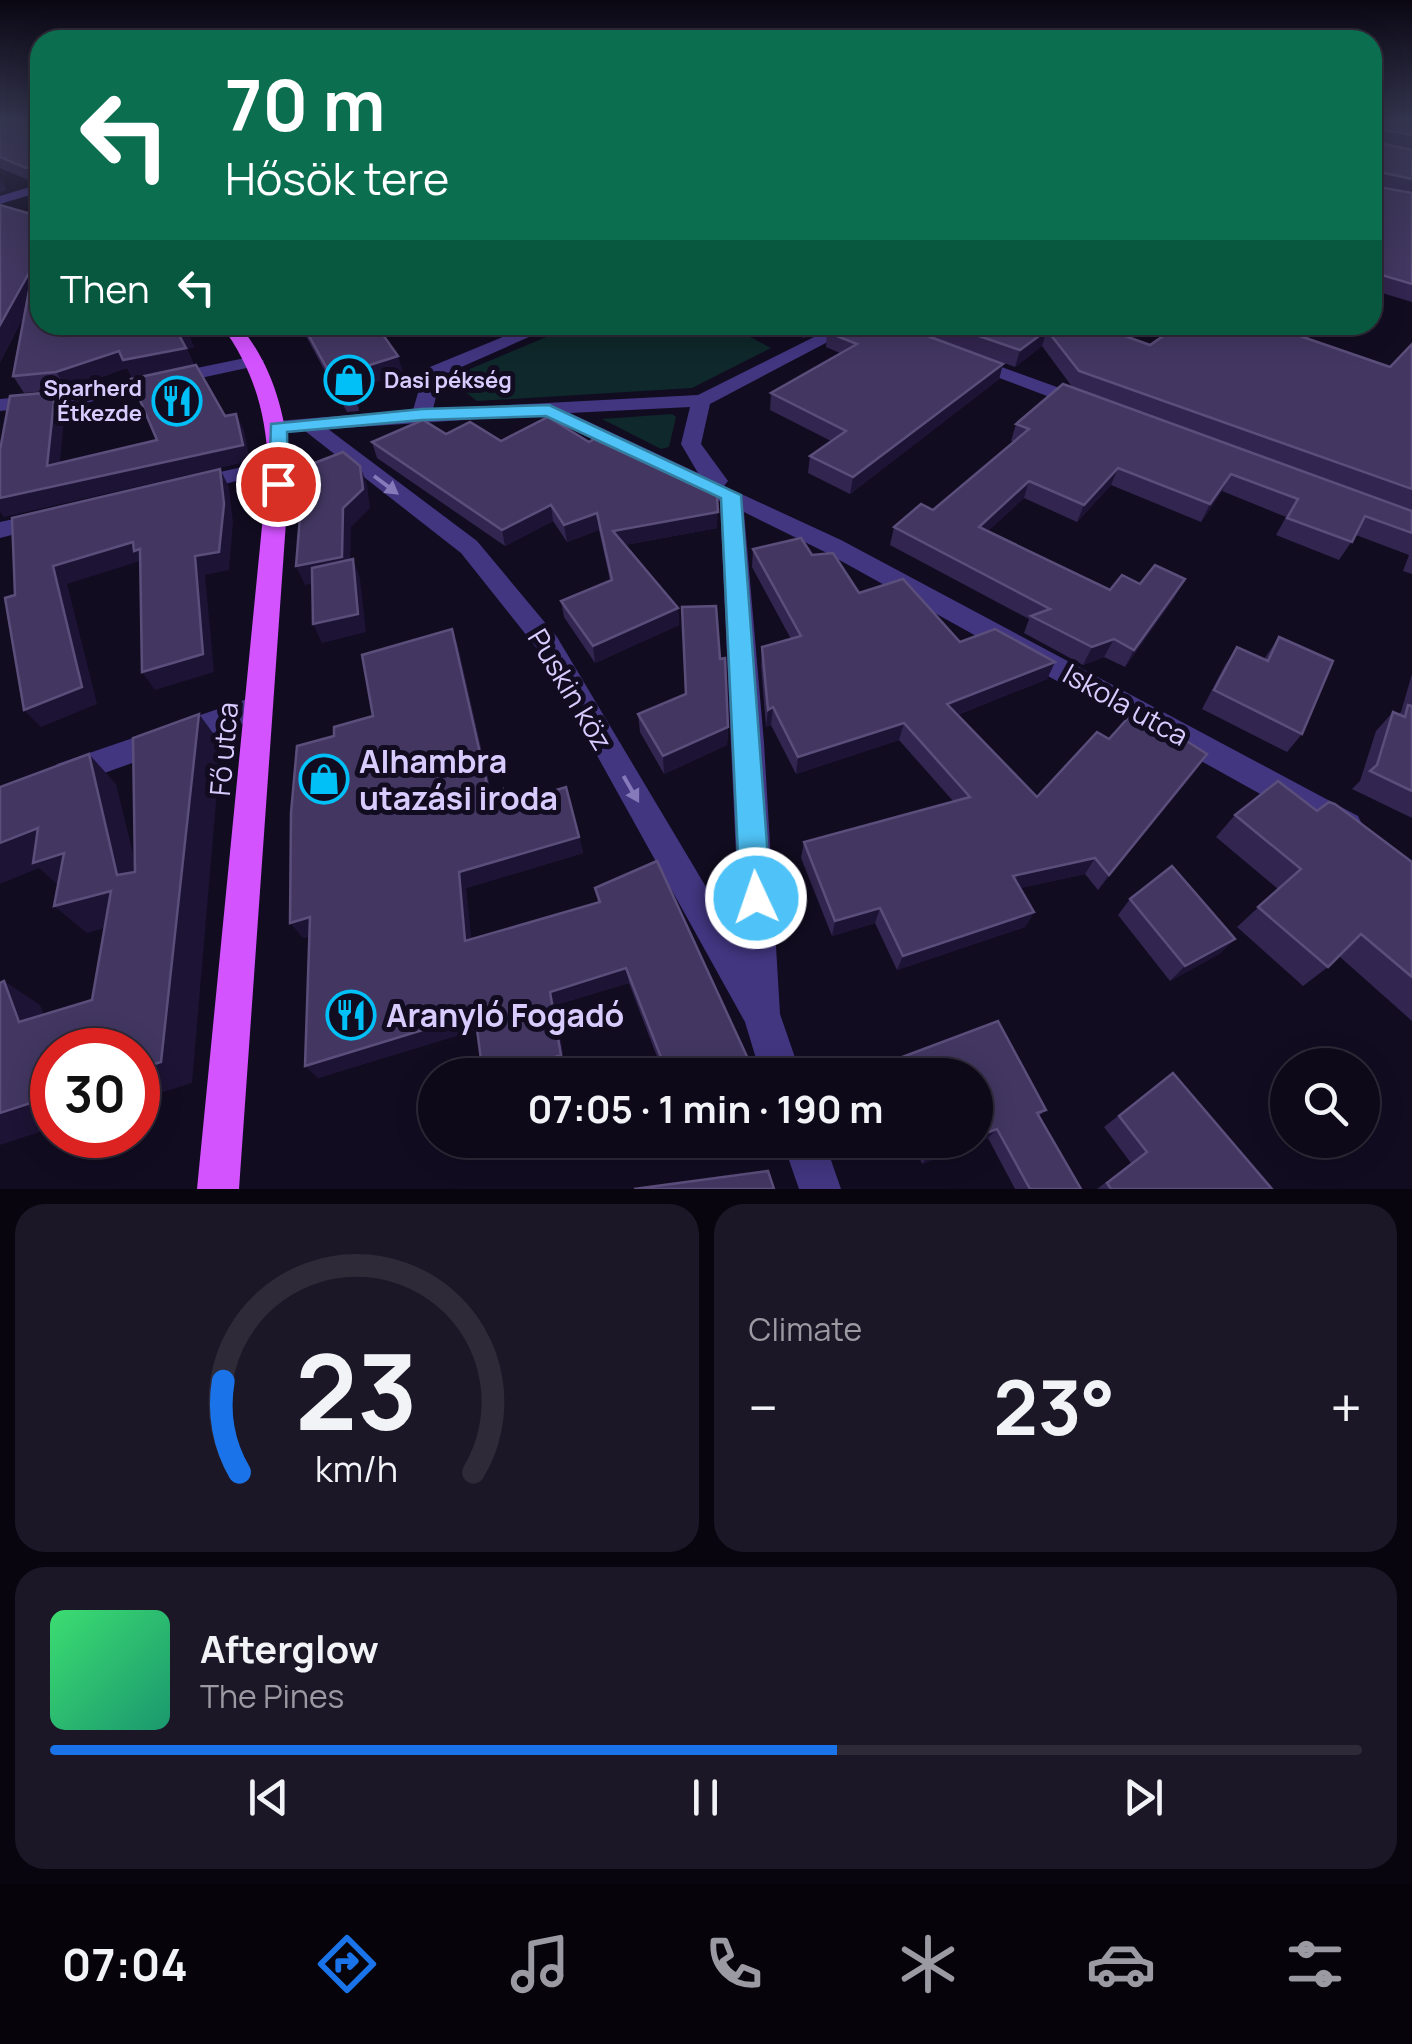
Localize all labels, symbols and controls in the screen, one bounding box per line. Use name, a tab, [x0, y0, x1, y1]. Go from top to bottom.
text: 70 m	[225, 56, 385, 152]
icon: left	[60, 70, 190, 200]
text: Hősök tere	[225, 147, 449, 209]
icon: left	[169, 260, 224, 315]
text: Then	[60, 262, 149, 314]
shop icon: Dasi pékség	[323, 354, 375, 406]
place label: Dasi pékség	[384, 365, 512, 395]
place label: Sparherd Étkezde	[43, 373, 142, 428]
restaurant icon: Sparherd Étkezde	[151, 375, 203, 427]
pin	[236, 442, 321, 527]
icon: arrive	[251, 457, 306, 512]
one-way arrow	[373, 475, 399, 495]
street label: Puskin köz	[520, 621, 622, 757]
street label: Iskola utca	[1057, 654, 1195, 754]
street label: Fő utca	[200, 700, 246, 798]
place label: Alhambra utazási iroda	[359, 739, 558, 820]
shop icon: Alhambra utazási iroda	[298, 753, 350, 805]
one-way arrow	[622, 774, 639, 803]
position arrow	[704, 846, 808, 950]
restaurant icon: Aranyló Fogadó	[325, 989, 377, 1041]
place label: Aranyló Fogadó	[386, 993, 624, 1037]
speed limit sign: 30	[30, 1028, 160, 1158]
map controls	[1270, 1048, 1380, 1158]
button: search	[1270, 1048, 1380, 1158]
text: 07:05 · 1 min · 190 m	[527, 1082, 884, 1134]
text: Climate	[749, 1307, 862, 1351]
text: 23	[296, 1319, 418, 1461]
text: 23°	[993, 1355, 1115, 1458]
text: −	[749, 1369, 778, 1445]
text: +	[1330, 1369, 1362, 1445]
text: km/h	[315, 1444, 398, 1493]
text: Afterglow	[200, 1622, 379, 1674]
text: The Pines	[200, 1674, 344, 1718]
icon: previous	[241, 1770, 296, 1825]
icon: pause	[678, 1770, 733, 1825]
icon: next	[1116, 1770, 1171, 1825]
icon: directions	[312, 1929, 382, 1999]
icon: music	[505, 1929, 575, 1999]
icon: phone	[699, 1929, 769, 1999]
icon: climate	[893, 1929, 963, 1999]
icon: car	[1086, 1929, 1156, 1999]
icon: filters	[1280, 1929, 1350, 1999]
text: 07:04	[62, 1933, 188, 1995]

